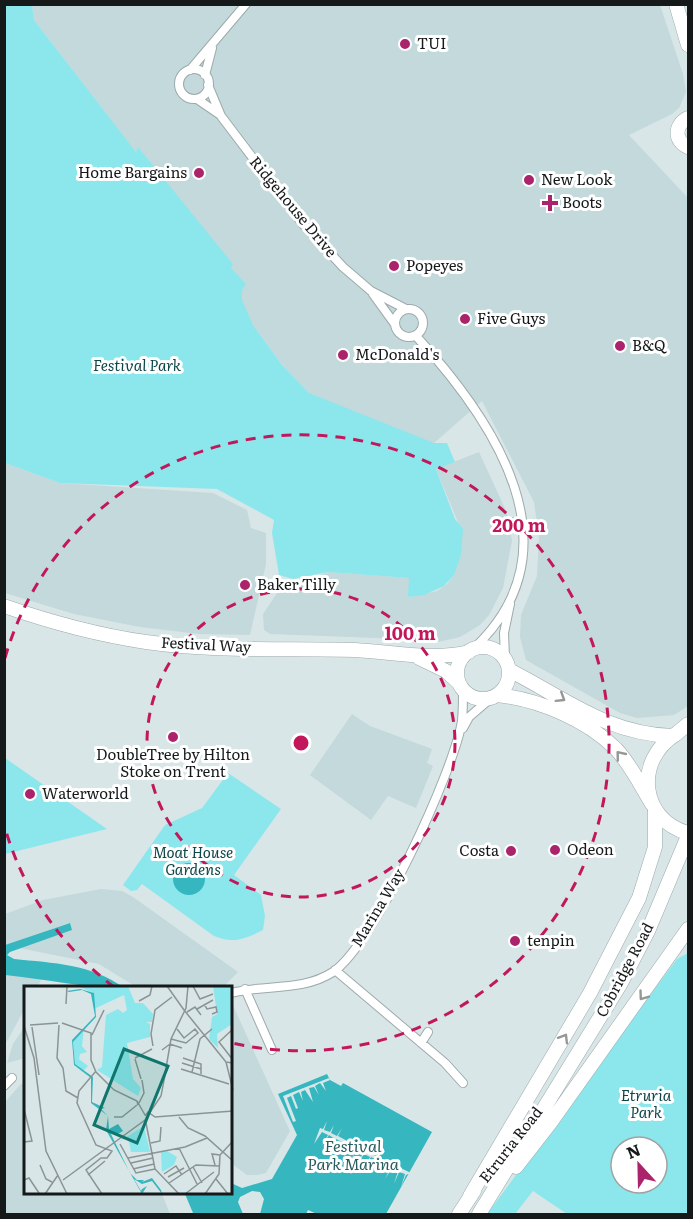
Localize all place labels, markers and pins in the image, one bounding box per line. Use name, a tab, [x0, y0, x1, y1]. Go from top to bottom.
place label: TUI	[417, 31, 446, 54]
marker: TUI	[398, 37, 412, 51]
place label: Home Bargains	[78, 160, 187, 183]
marker: Home Bargains	[192, 166, 206, 180]
place label: New Look	[541, 167, 613, 190]
marker: New Look	[522, 173, 536, 187]
place label: Boots	[562, 190, 602, 213]
marker: Boots	[543, 196, 557, 210]
place label: Popeyes	[406, 253, 463, 276]
marker: Popeyes	[387, 259, 401, 273]
place label: Five Guys	[477, 306, 546, 329]
marker: Five Guys	[458, 312, 472, 326]
place label: B&Q	[632, 333, 668, 356]
marker: B&Q	[613, 339, 627, 353]
place label: McDonald's	[355, 342, 439, 365]
marker: McDonald's	[336, 348, 350, 362]
place label: Baker Tilly	[257, 572, 336, 595]
marker: Baker Tilly	[238, 578, 252, 592]
marker: DoubleTree by Hilton Stoke on Trent	[166, 730, 180, 744]
centre of rings	[291, 733, 311, 753]
place label: DoubleTree by Hilton Stoke on Trent	[96, 742, 250, 782]
place label: Waterworld	[42, 781, 129, 804]
marker: Waterworld	[23, 787, 37, 801]
place label: Odeon	[567, 837, 614, 860]
place label: Costa	[459, 838, 500, 861]
marker: Odeon	[548, 843, 562, 857]
marker: Costa	[504, 844, 518, 858]
place label: tenpin	[527, 928, 575, 951]
marker: tenpin	[508, 934, 522, 948]

